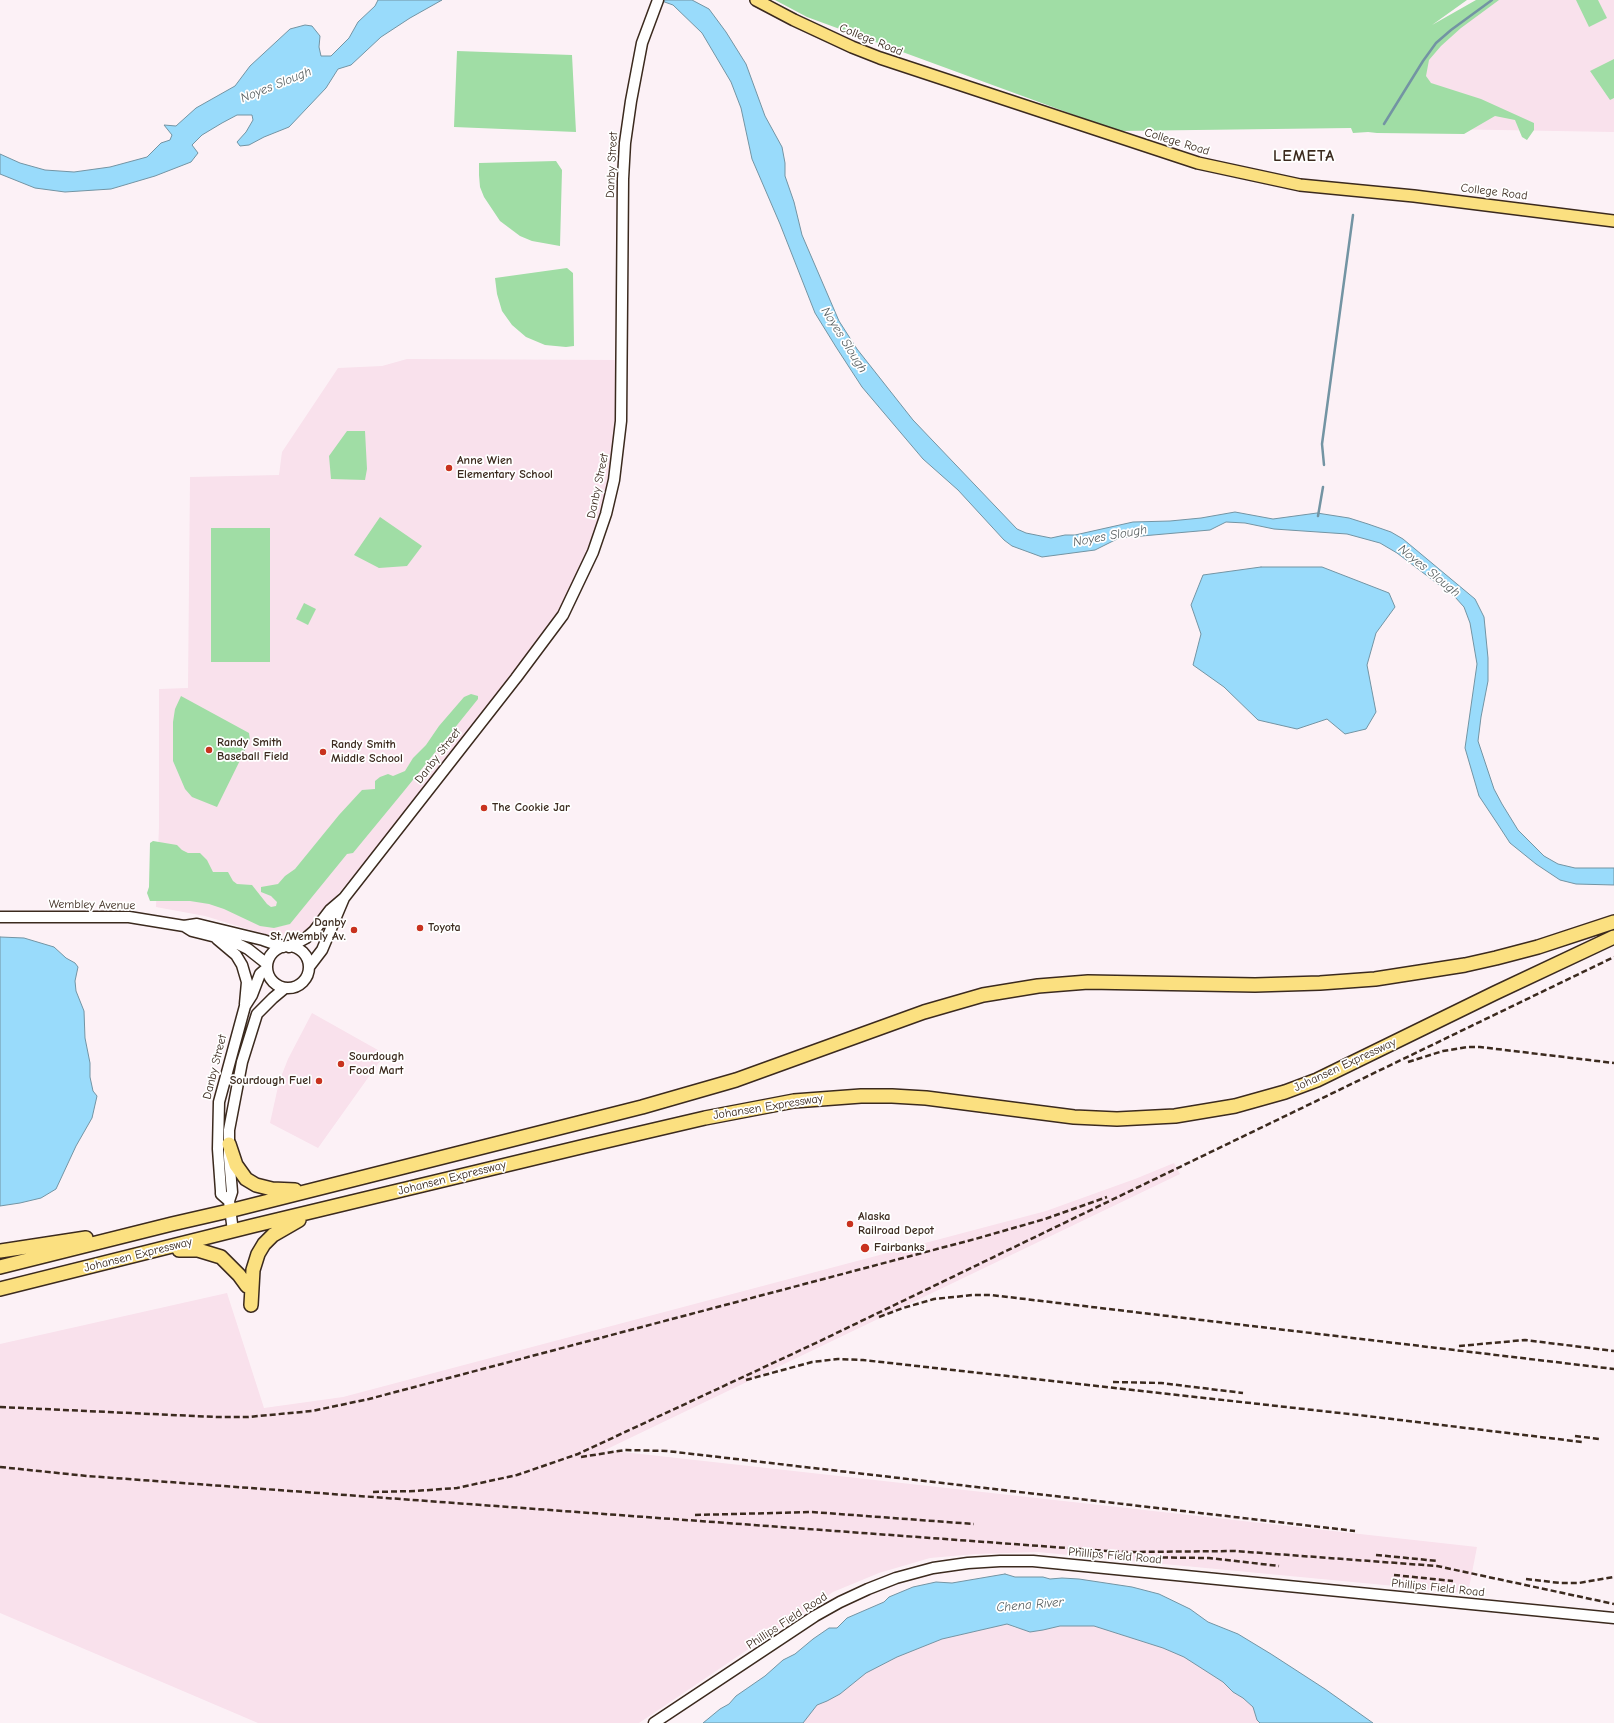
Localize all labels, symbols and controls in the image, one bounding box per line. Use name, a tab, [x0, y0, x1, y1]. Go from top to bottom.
street label: College Road	[837, 21, 905, 59]
water label: Noyes Slough	[238, 64, 314, 106]
street label: College Road	[1143, 125, 1211, 159]
street label: Danby Street	[603, 132, 621, 198]
district label: LEMETA	[1273, 146, 1335, 166]
street label: College Road	[1460, 181, 1528, 203]
water label: Noyes Slough	[818, 304, 870, 376]
street label: Danby Street	[584, 452, 612, 520]
place label: Anne Wien Elementary School	[457, 454, 553, 482]
marker: Anne Wien Elementary School	[444, 463, 454, 473]
water label: Noyes Slough	[1072, 522, 1148, 550]
water label: Noyes Slough	[1395, 541, 1463, 601]
street label: Danby Street	[412, 726, 464, 786]
place label: Randy Smith Baseball Field	[217, 736, 289, 764]
place label: Randy Smith Middle School	[331, 738, 403, 766]
marker: Randy Smith Baseball Field	[204, 745, 214, 755]
marker: Randy Smith Middle School	[318, 747, 328, 757]
place label: The Cookie Jar	[492, 801, 570, 815]
marker: The Cookie Jar	[479, 803, 489, 813]
street label: Wembley Avenue	[49, 897, 135, 913]
place label: Danby St./Wembly Av.	[270, 916, 346, 944]
place label: Toyota	[428, 921, 461, 935]
marker: Toyota	[415, 923, 425, 933]
marker: Danby St./Wembly Av.	[349, 925, 359, 935]
street label: Danby Street	[200, 1033, 230, 1101]
street label: Johansen Expressway	[1292, 1035, 1398, 1095]
place label: Sourdough Food Mart	[349, 1050, 404, 1078]
marker: Sourdough Food Mart	[336, 1059, 346, 1069]
place label: Sourdough Fuel	[230, 1074, 311, 1088]
marker: Sourdough Fuel	[314, 1076, 324, 1086]
street label: Johansen Expressway	[712, 1091, 824, 1123]
street label: Johansen Expressway	[396, 1158, 508, 1198]
place label: Alaska Railroad Depot	[858, 1210, 934, 1238]
marker: Alaska Railroad Depot	[845, 1219, 855, 1229]
street label: Johansen Expressway	[82, 1235, 194, 1275]
place label: Fairbanks	[874, 1241, 925, 1255]
marker: Fairbanks	[859, 1242, 871, 1254]
street label: Phillips Field Road	[1068, 1545, 1162, 1567]
street label: Phillips Field Road	[1391, 1576, 1485, 1600]
street label: Phillips Field Road	[744, 1589, 830, 1653]
water label: Chena River	[996, 1594, 1064, 1616]

